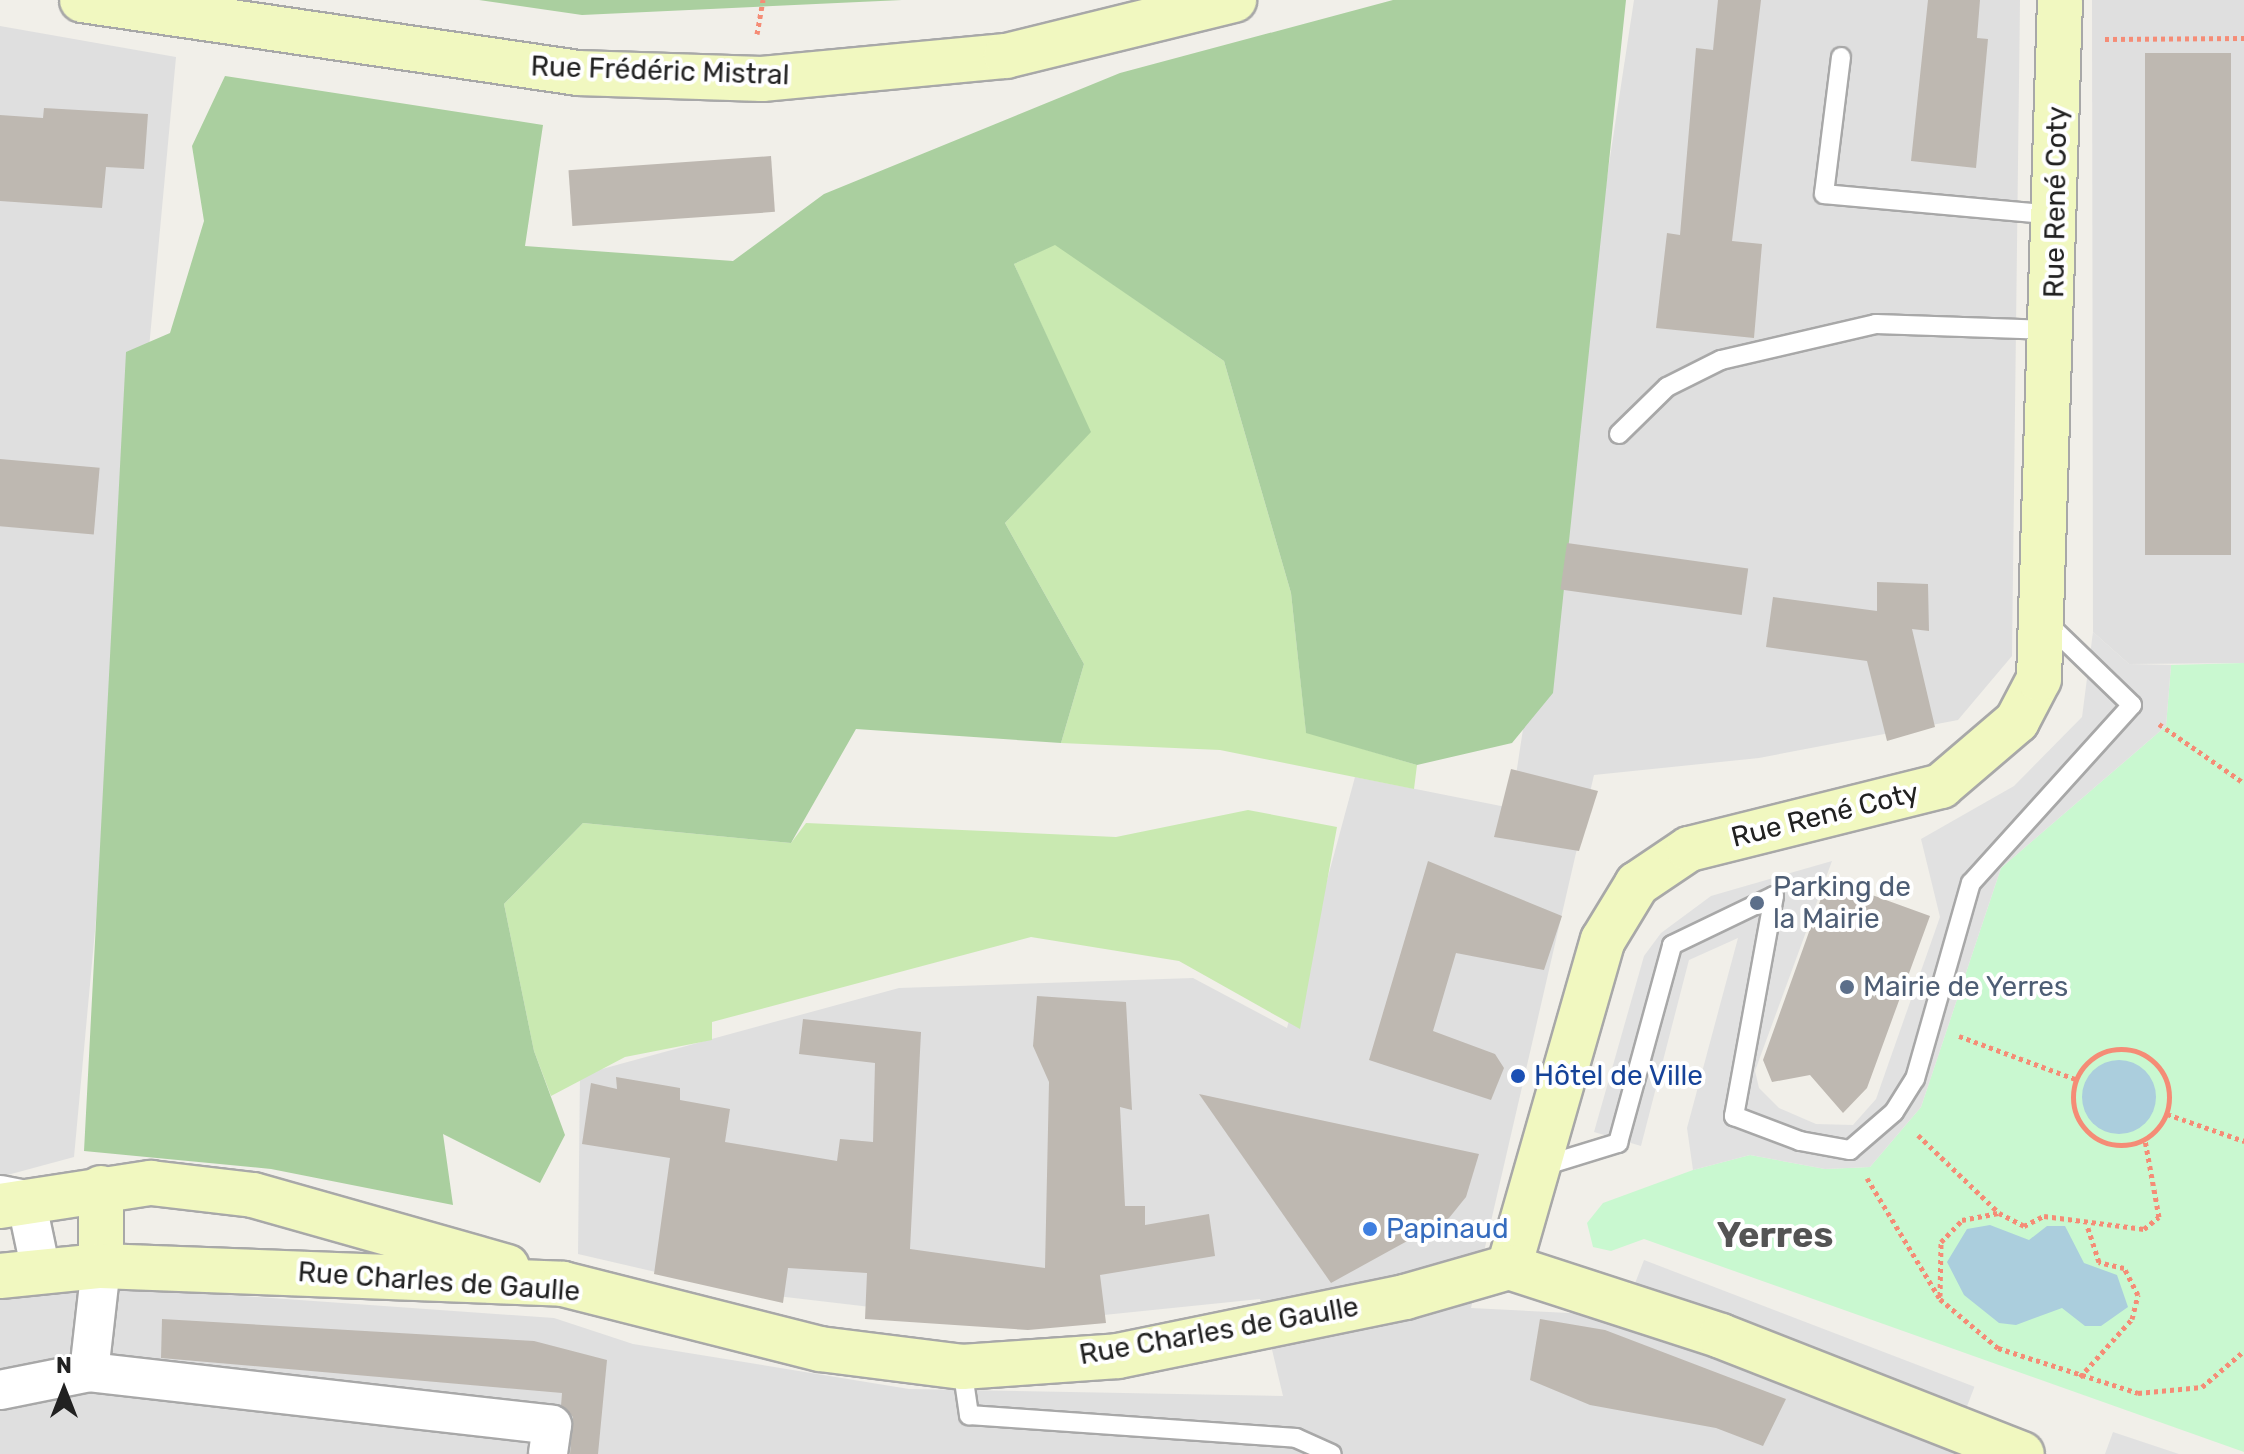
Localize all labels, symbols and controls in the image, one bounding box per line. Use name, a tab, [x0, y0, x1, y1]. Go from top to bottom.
street label: Rue Frédéric Mistral	[530, 50, 790, 92]
street label: Rue René Coty	[2038, 106, 2074, 298]
street label: Rue René Coty	[1728, 775, 1922, 855]
place label: Parking de la Mairie	[1773, 870, 1911, 936]
marker: Parking de la Mairie	[1748, 894, 1766, 912]
place label: Mairie de Yerres	[1863, 970, 2069, 1004]
marker: Mairie de Yerres	[1838, 978, 1856, 996]
place label: Hôtel de Ville	[1534, 1059, 1704, 1093]
marker: Hôtel de Ville	[1509, 1067, 1527, 1085]
place label: Papinaud	[1386, 1212, 1509, 1246]
district label: Yerres	[1717, 1213, 1833, 1257]
marker: Papinaud	[1361, 1220, 1379, 1238]
street label: Rue Charles de Gaulle	[297, 1255, 581, 1309]
street label: Rue Charles de Gaulle	[1077, 1290, 1361, 1372]
north arrow	[24, 1350, 104, 1430]
text: N	[56, 1352, 72, 1379]

